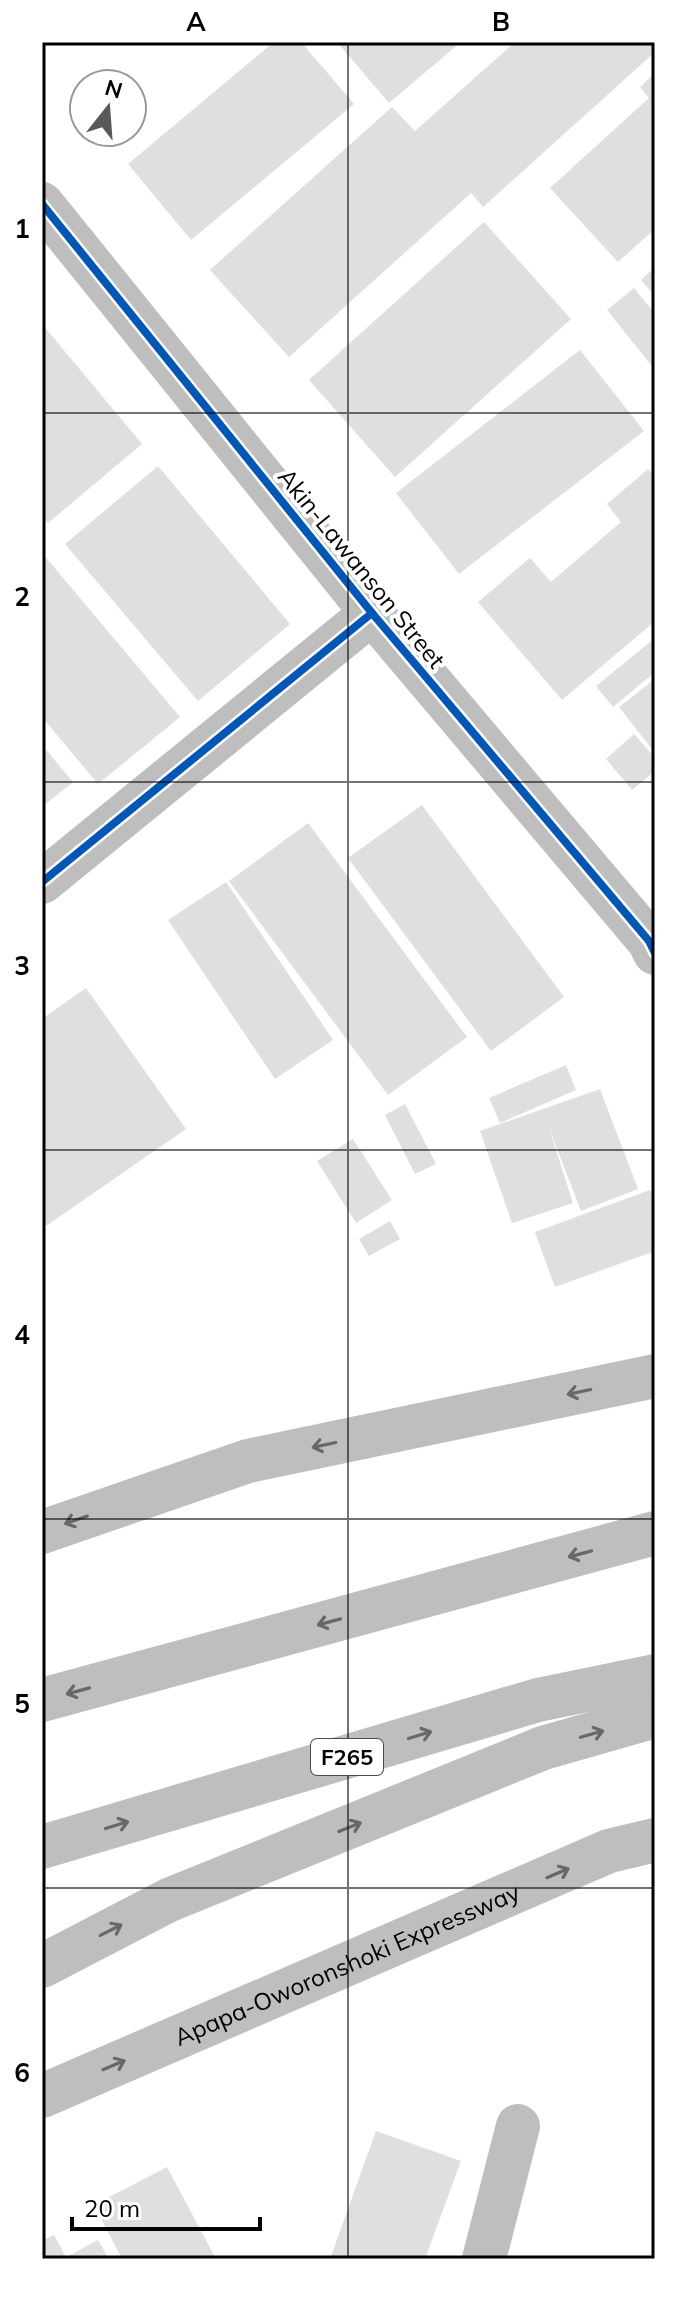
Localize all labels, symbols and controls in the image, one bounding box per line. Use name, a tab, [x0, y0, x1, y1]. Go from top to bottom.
text: A	[186, 5, 206, 38]
text: B	[492, 5, 510, 38]
north arrow	[68, 68, 148, 148]
text: N	[102, 73, 126, 105]
text: 1	[14, 212, 30, 245]
street label: Akin-Lawanson Street	[272, 462, 452, 674]
text: 2	[14, 580, 30, 613]
text: 3	[14, 949, 30, 982]
text: 4	[14, 1318, 30, 1351]
one-way arrow	[566, 1385, 592, 1400]
one-way arrow	[312, 1438, 337, 1453]
one-way arrow	[63, 1514, 88, 1529]
one-way arrow	[567, 1547, 593, 1562]
one-way arrow	[316, 1616, 342, 1631]
one-way arrow	[66, 1684, 92, 1699]
text: 5	[14, 1687, 30, 1720]
one-way arrow	[579, 1725, 605, 1740]
one-way arrow	[406, 1727, 432, 1742]
road number: F265	[311, 1739, 383, 1775]
one-way arrow	[103, 1817, 129, 1832]
one-way arrow	[337, 1818, 362, 1833]
one-way arrow	[545, 1864, 570, 1879]
street label: Apapa-Oworonshoki Expressway	[170, 1876, 524, 2052]
one-way arrow	[99, 1922, 123, 1938]
text: 6	[14, 2056, 30, 2089]
one-way arrow	[101, 2057, 125, 2072]
scale bar	[72, 2181, 260, 2231]
text: 20 m	[84, 2193, 140, 2223]

